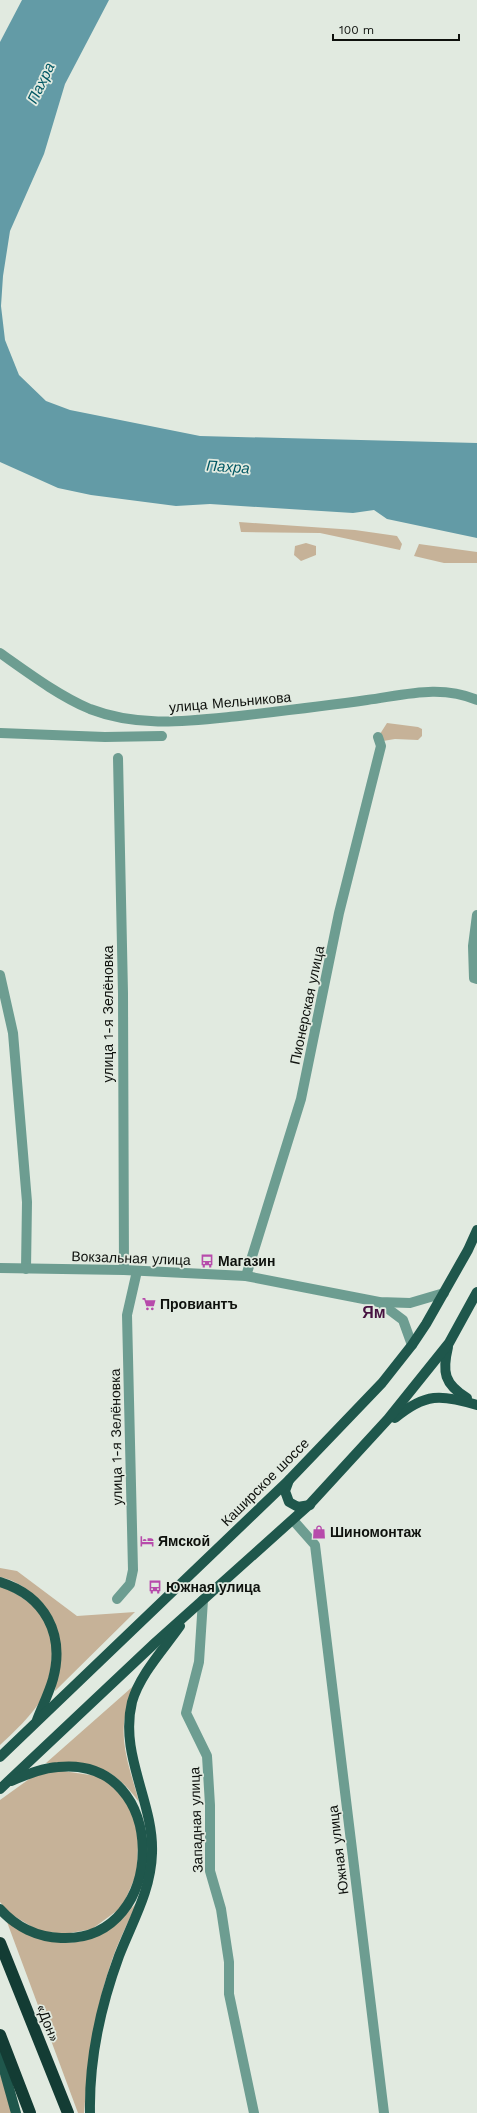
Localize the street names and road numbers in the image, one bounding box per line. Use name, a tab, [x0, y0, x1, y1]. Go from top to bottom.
street label: улица Мельникова	[168, 689, 292, 715]
street label: Пионерская улица	[287, 944, 327, 1066]
street label: улица 1-я Зелёновка	[100, 945, 116, 1082]
street label: Вокзальная улица	[71, 1248, 191, 1268]
street label: улица 1-я Зелёновка	[107, 1368, 125, 1506]
street label: Каширское шоссе	[218, 1435, 312, 1529]
street label: Западная улица	[186, 1766, 206, 1873]
street label: Южная улица	[325, 1804, 351, 1896]
street label: «Дон»	[33, 2002, 63, 2044]

